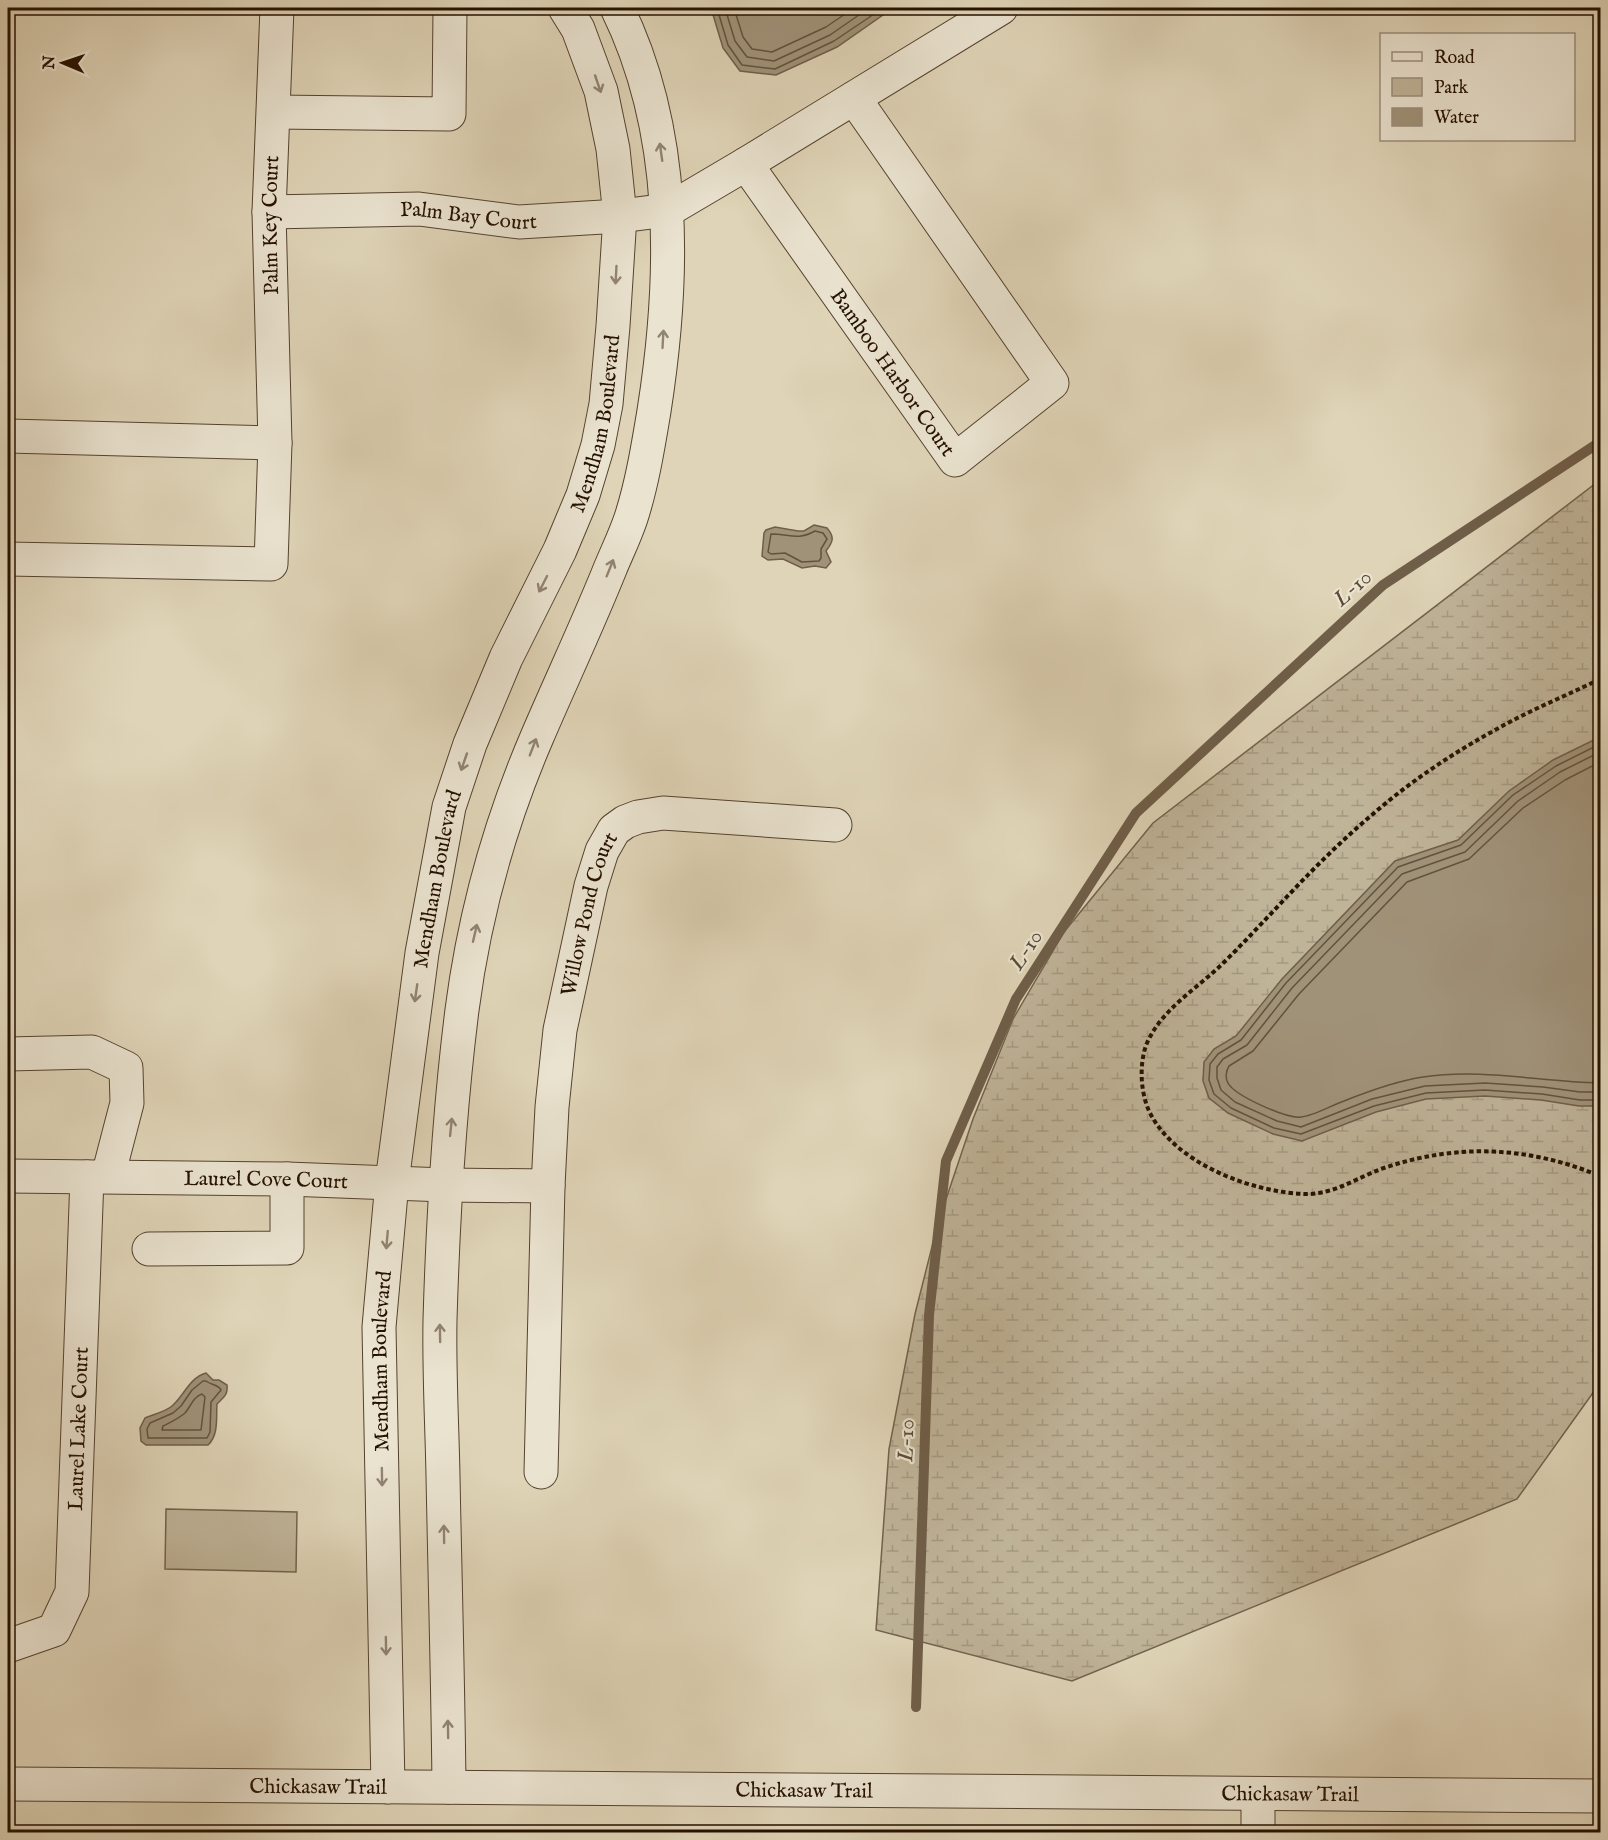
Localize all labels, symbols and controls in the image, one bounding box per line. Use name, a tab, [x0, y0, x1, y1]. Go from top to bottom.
north arrow	[33, 33, 93, 93]
legend	[1380, 33, 1575, 141]
text: Road	[1434, 47, 1475, 70]
text: N	[40, 55, 60, 71]
one-way arrow	[594, 74, 605, 93]
text: Park	[1434, 77, 1469, 100]
text: Water	[1434, 107, 1479, 130]
one-way arrow	[655, 143, 666, 163]
street label: Palm Key Court	[257, 155, 286, 295]
street label: Palm Bay Court	[400, 197, 538, 237]
one-way arrow	[611, 264, 622, 284]
street label: Bamboo Harbor Court	[823, 284, 960, 462]
one-way arrow	[658, 329, 669, 349]
street label: Mendham Boulevard	[565, 333, 627, 517]
one-way arrow	[605, 560, 616, 578]
water label: L-10	[1327, 564, 1379, 614]
one-way arrow	[537, 574, 548, 592]
one-way arrow	[528, 739, 539, 757]
one-way arrow	[458, 752, 469, 771]
street label: Mendham Boulevard	[408, 786, 469, 970]
street label: Willow Pond Court	[556, 828, 625, 999]
one-way arrow	[470, 924, 482, 943]
water label: L-10	[1003, 924, 1050, 977]
one-way arrow	[411, 982, 422, 1002]
one-way arrow	[446, 1117, 457, 1137]
street label: Laurel Cove Court	[184, 1166, 349, 1196]
one-way arrow	[381, 1230, 392, 1250]
street label: Mendham Boulevard	[367, 1269, 399, 1452]
one-way arrow	[434, 1324, 446, 1344]
street label: Laurel Lake Court	[63, 1346, 96, 1511]
water label: L-10	[892, 1418, 922, 1463]
one-way arrow	[376, 1466, 388, 1486]
one-way arrow	[439, 1524, 450, 1544]
one-way arrow	[380, 1635, 392, 1655]
one-way arrow	[443, 1719, 454, 1739]
street label: Chickasaw Trail	[249, 1774, 387, 1802]
street label: Chickasaw Trail	[735, 1777, 873, 1806]
street label: Chickasaw Trail	[1221, 1781, 1359, 1809]

